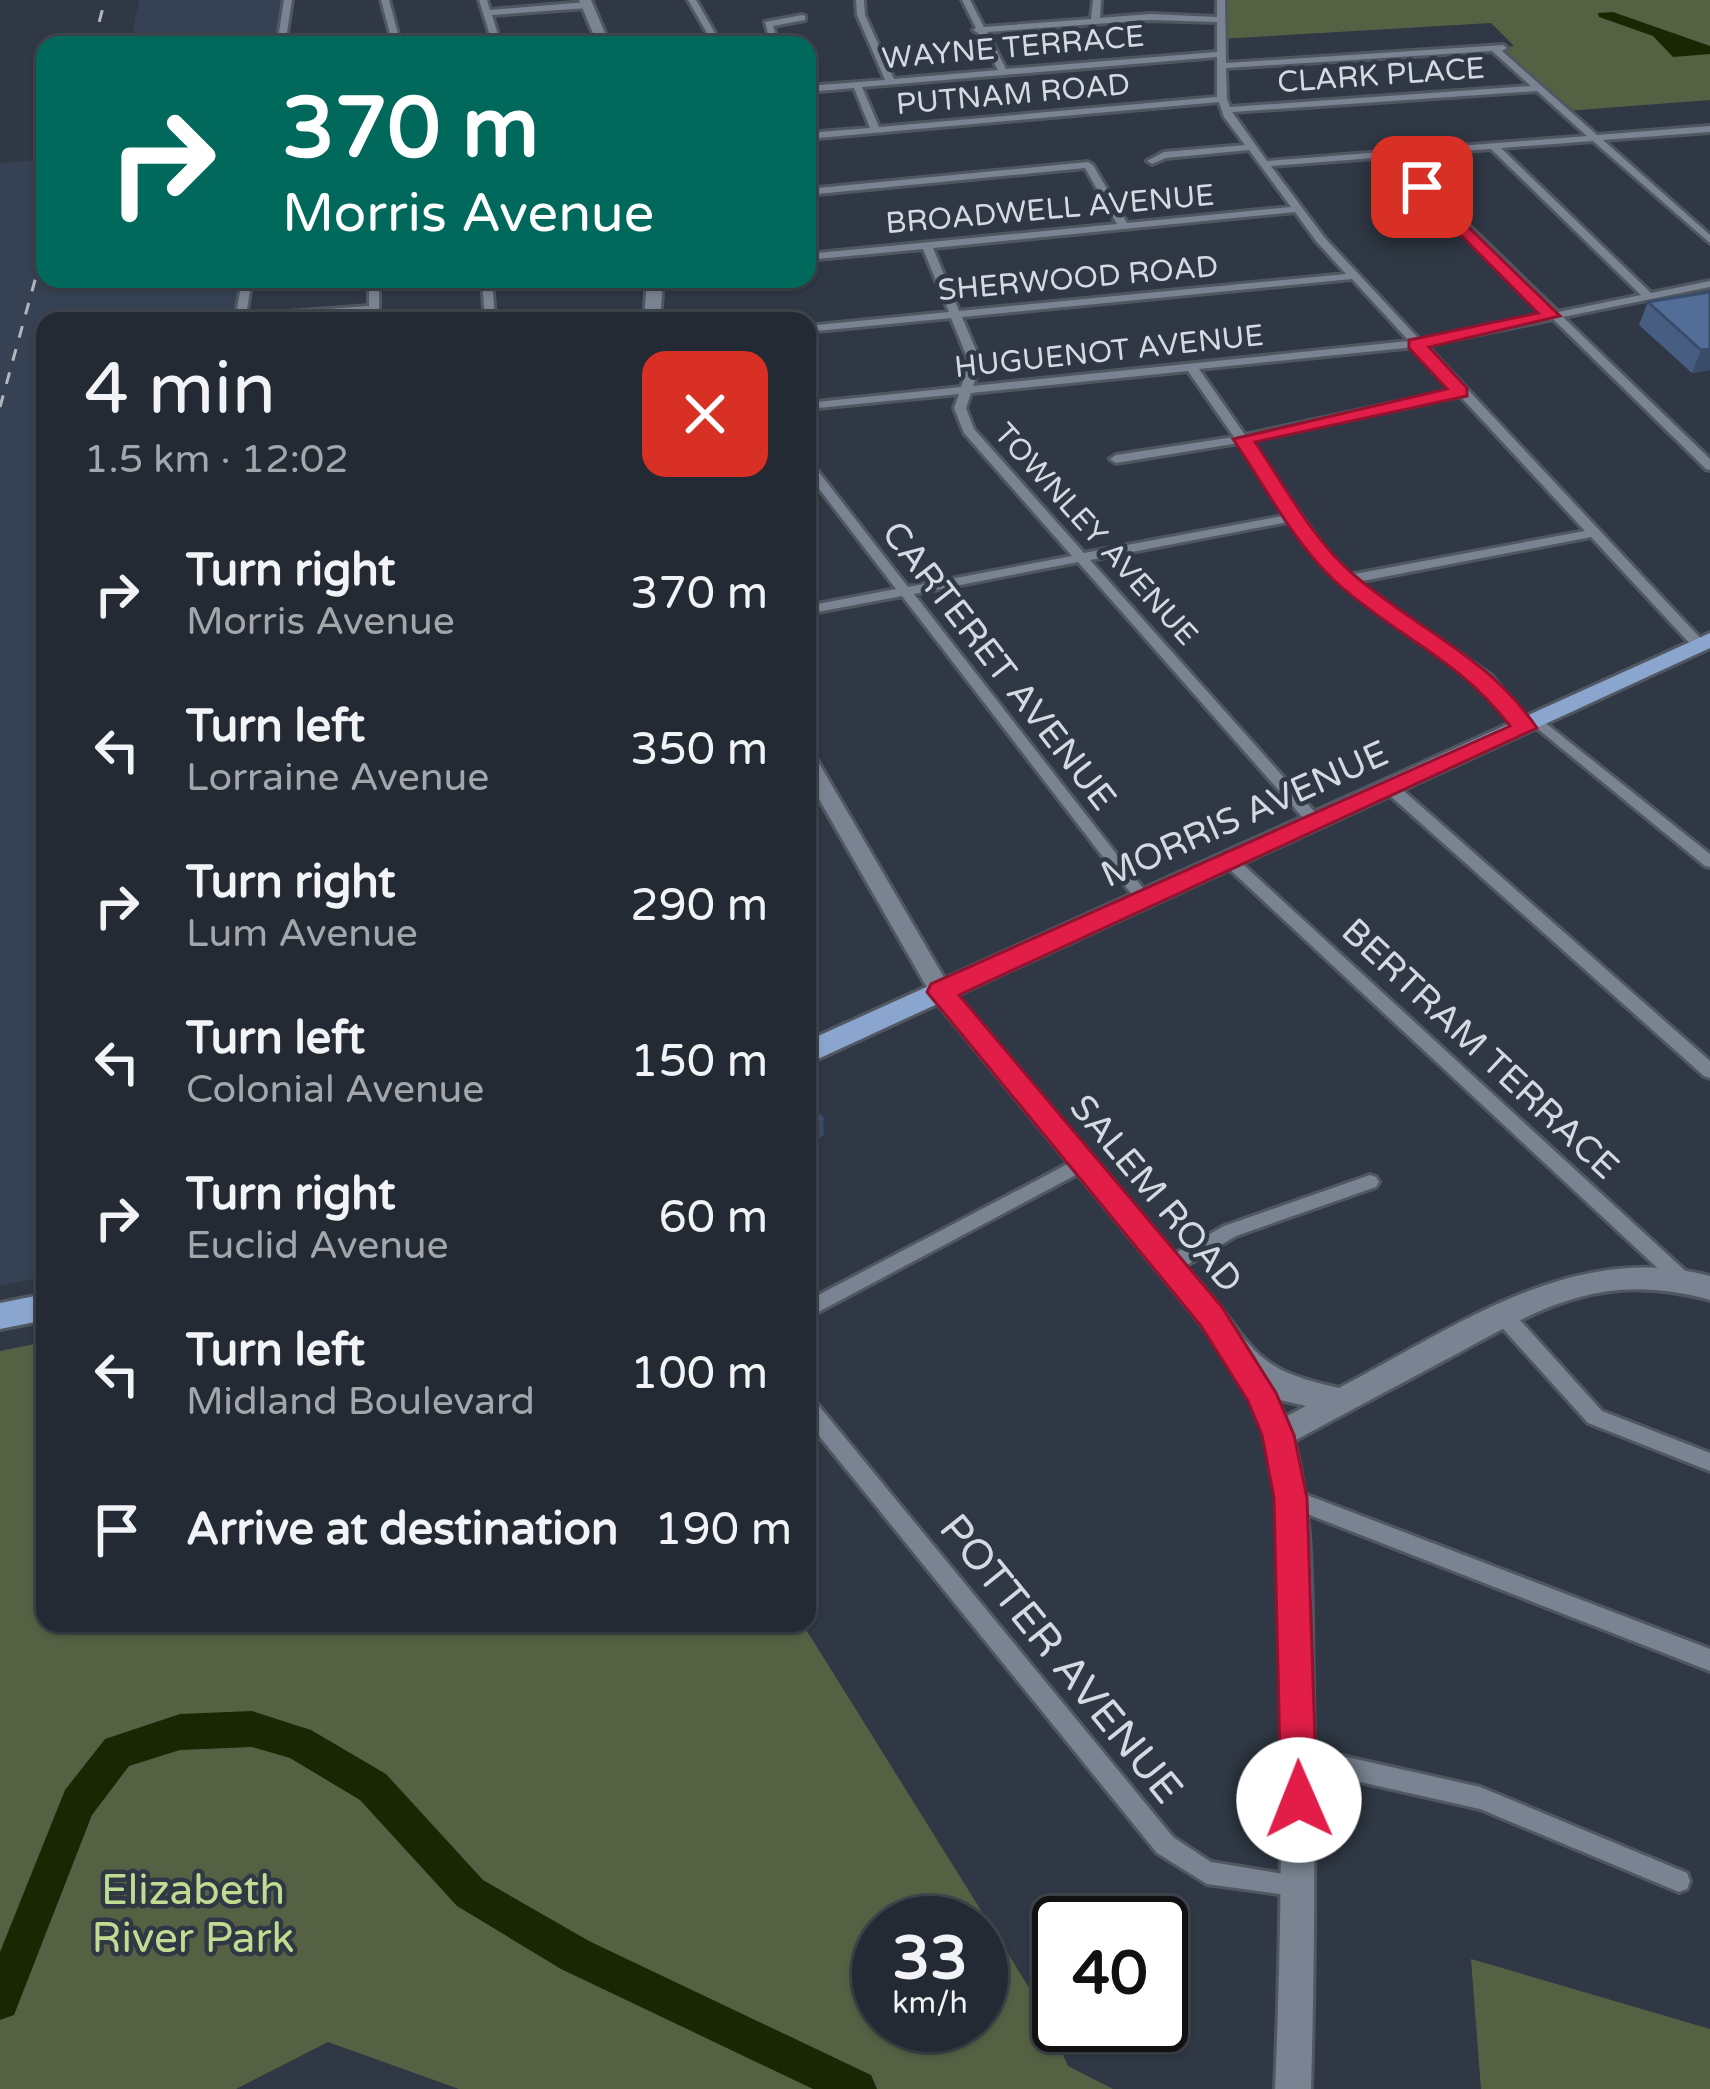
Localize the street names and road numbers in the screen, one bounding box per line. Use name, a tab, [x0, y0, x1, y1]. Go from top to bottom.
street label: WAYNE TERRACE	[880, 18, 1146, 77]
street label: CLARK PLACE	[1276, 50, 1486, 101]
street label: PUTNAM ROAD	[895, 66, 1132, 123]
street label: BROADWELL AVENUE	[884, 177, 1216, 242]
street label: SHERWOOD ROAD	[936, 248, 1220, 309]
street label: HUGUENOT AVENUE	[953, 317, 1265, 386]
street label: TOWNLEY AVENUE	[986, 415, 1205, 653]
street label: CARTERET AVENUE	[873, 513, 1125, 819]
street label: MORRIS AVENUE	[1095, 732, 1395, 897]
street label: BERTRAM TERRACE	[1333, 910, 1627, 1188]
street label: SALEM ROAD	[1061, 1086, 1251, 1302]
street label: POTTER AVENUE	[928, 1504, 1193, 1814]

